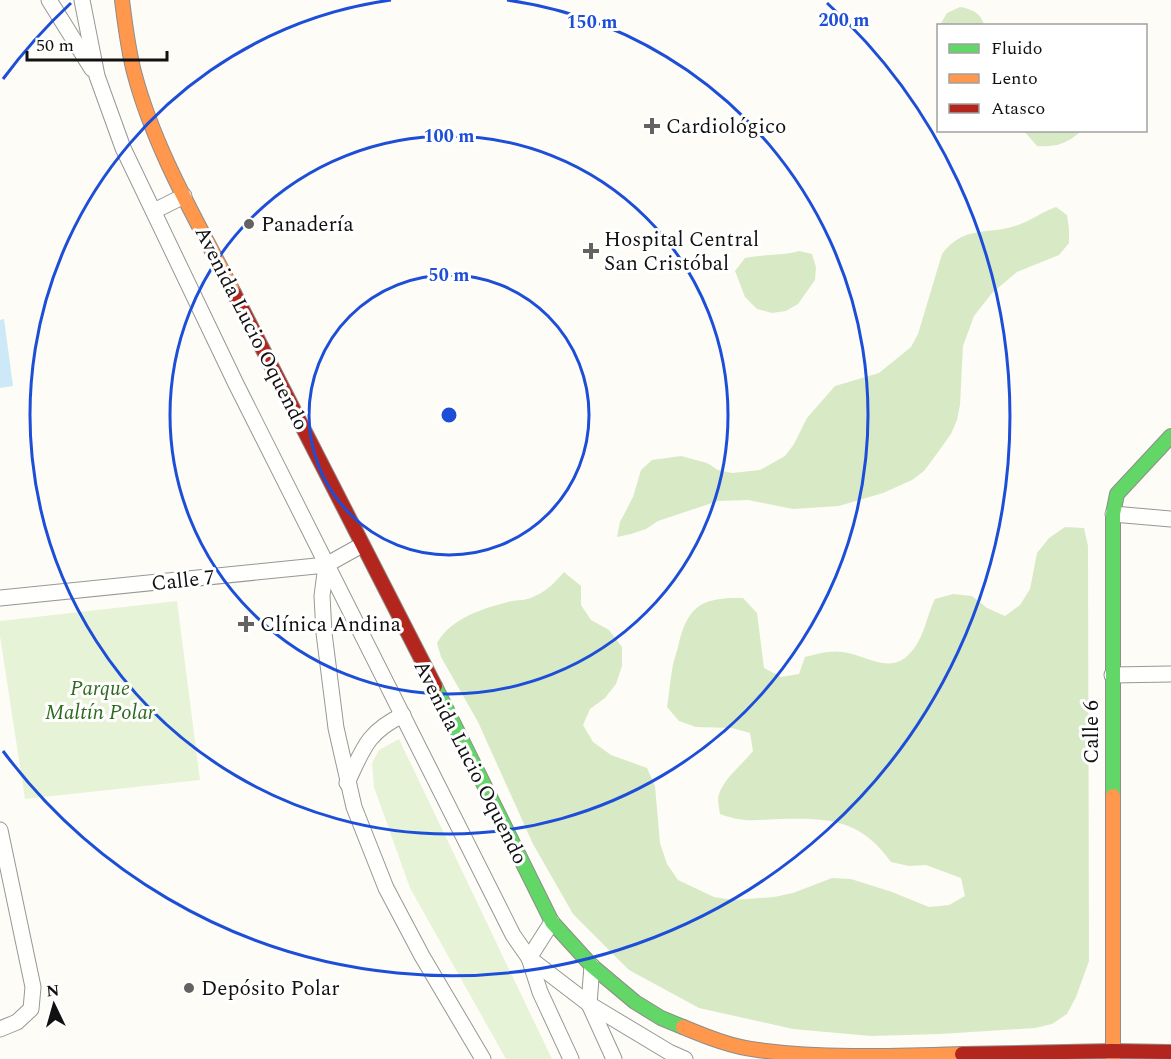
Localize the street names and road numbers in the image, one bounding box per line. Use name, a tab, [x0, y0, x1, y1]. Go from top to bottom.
street label: Avenida Lucio Oquendo	[186, 221, 317, 436]
street label: Calle 7	[150, 562, 216, 600]
street label: Avenida Lucio Oquendo	[405, 655, 536, 870]
street label: Calle 6	[1076, 700, 1108, 764]

